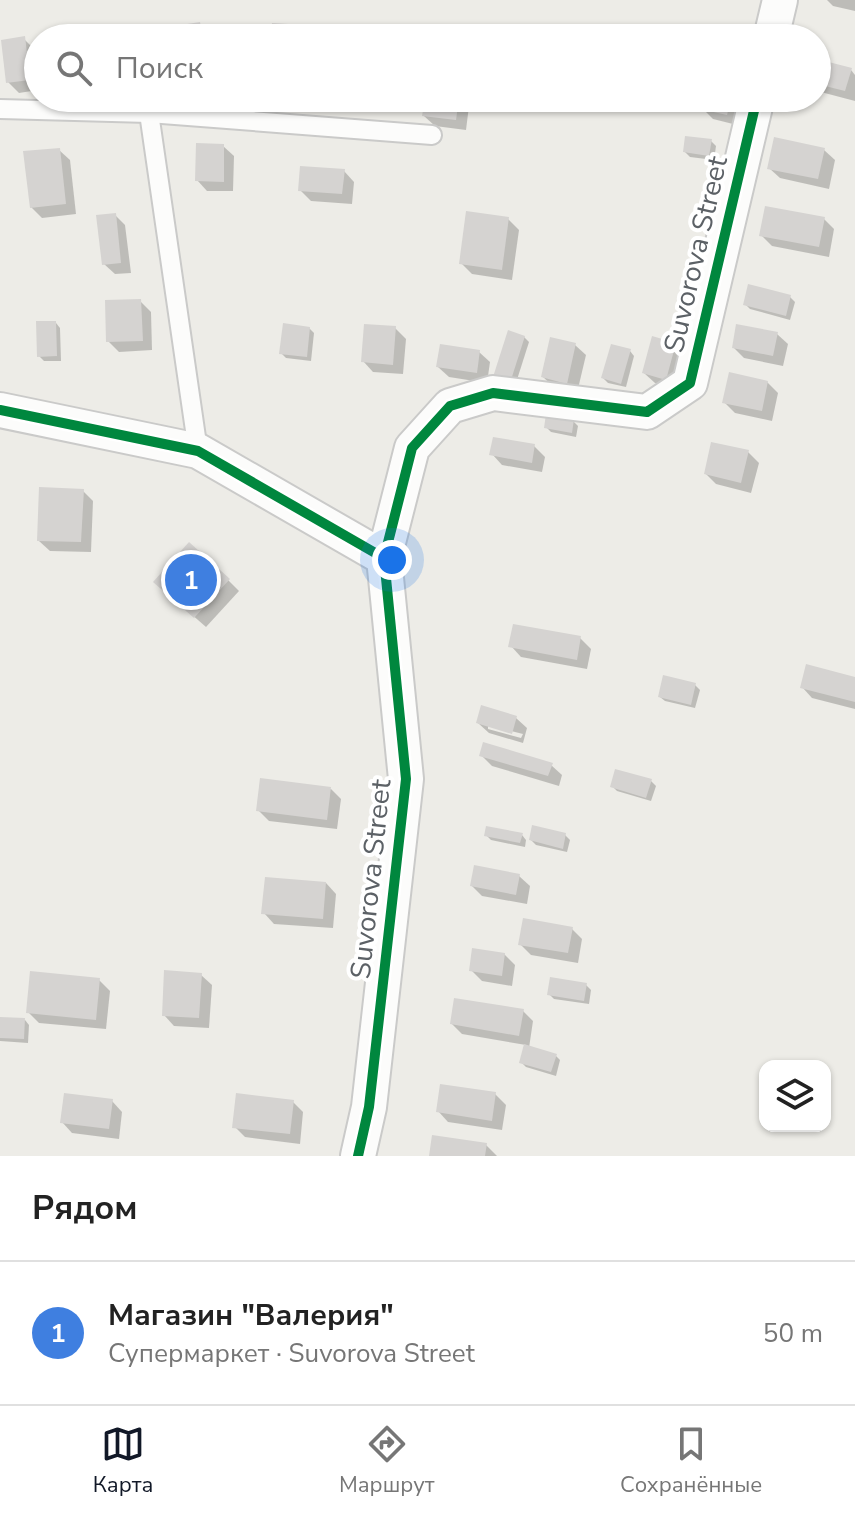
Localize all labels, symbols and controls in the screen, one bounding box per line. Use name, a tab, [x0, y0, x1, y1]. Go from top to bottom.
search box	[24, 24, 831, 112]
icon: search	[52, 46, 96, 90]
text: Поиск	[116, 48, 203, 89]
street label: Suvorova Street	[655, 152, 737, 356]
your location	[372, 540, 412, 580]
pin: 1	[165, 550, 217, 610]
street label: Suvorova Street	[342, 777, 400, 981]
map controls	[759, 1060, 831, 1132]
button: layers	[759, 1060, 831, 1132]
text: Рядом	[32, 1185, 138, 1231]
text: Магазин "Валерия"	[108, 1295, 394, 1336]
text: 1	[50, 1316, 66, 1351]
text: 50 m	[763, 1316, 823, 1351]
text: Супермаркет · Suvorova Street	[108, 1336, 475, 1371]
tab: Карта	[93, 1422, 153, 1500]
tab: Маршрут	[339, 1422, 435, 1500]
tab: Сохранённые	[620, 1422, 762, 1500]

